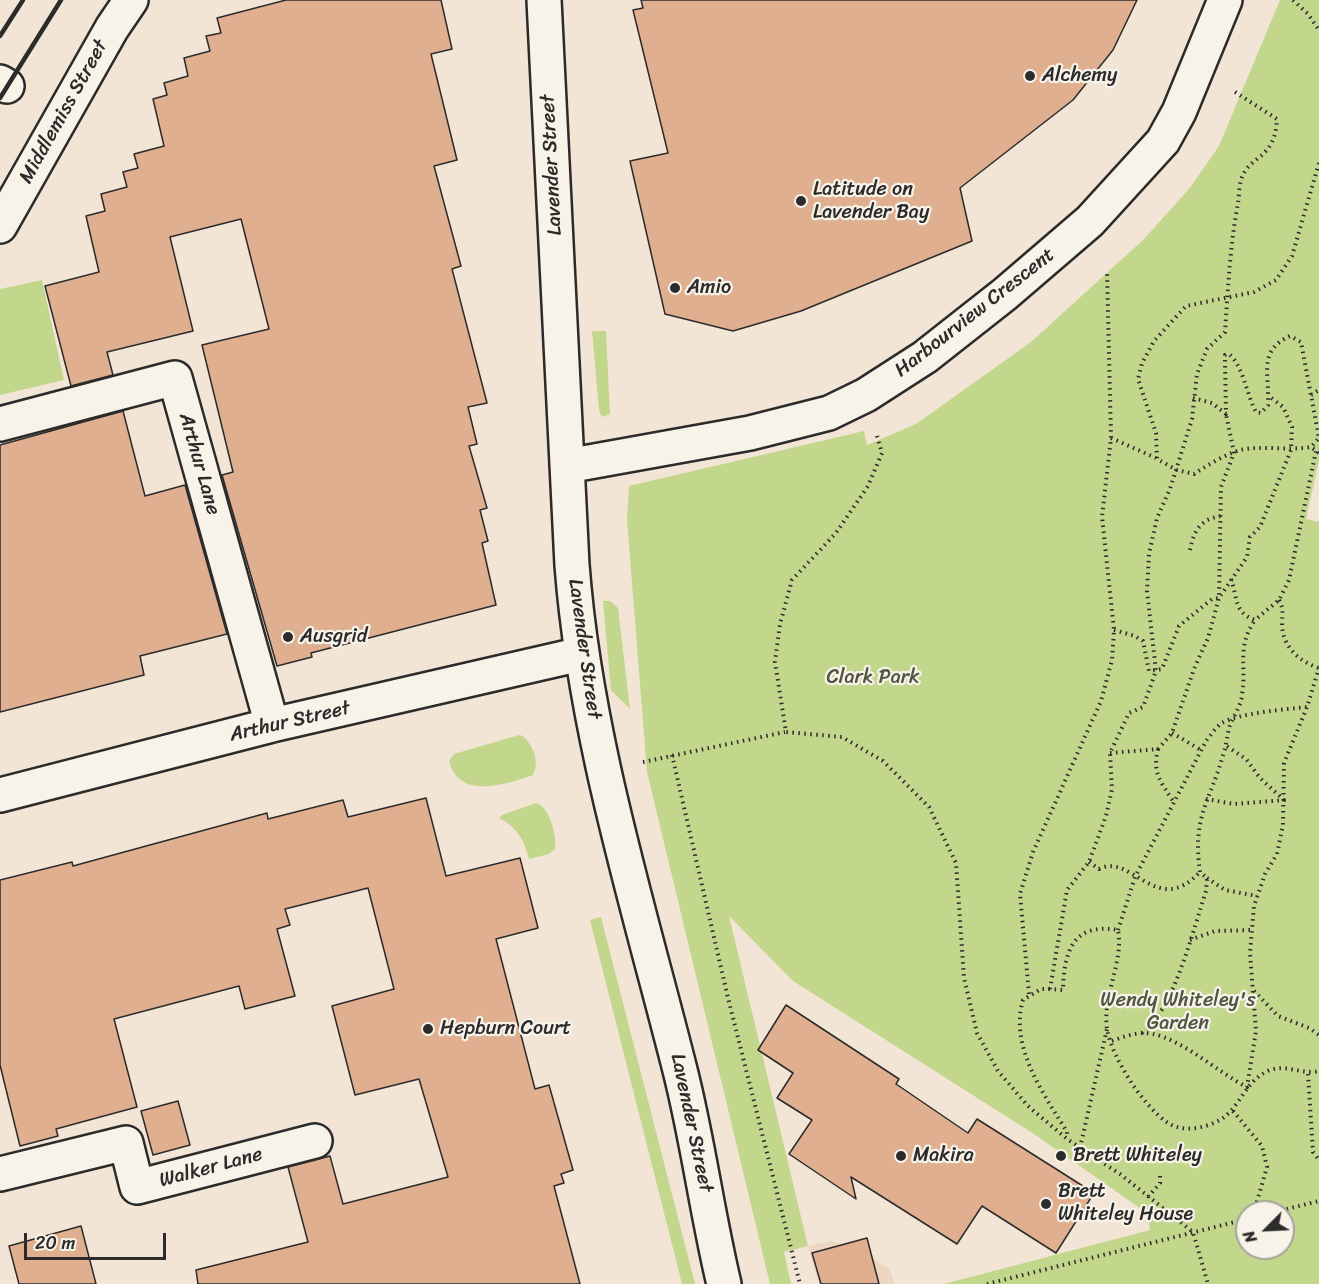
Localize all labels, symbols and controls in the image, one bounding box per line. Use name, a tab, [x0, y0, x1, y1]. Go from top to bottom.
street label: Middlemiss Street	[15, 36, 113, 188]
place label: Alchemy	[1042, 64, 1117, 88]
marker: Alchemy	[1023, 69, 1037, 83]
street label: Lavender Street	[536, 94, 568, 236]
place label: Latitude on Lavender Bay	[813, 178, 929, 225]
marker: Latitude on Lavender Bay	[794, 194, 808, 208]
street label: Harbourview Crescent	[890, 243, 1060, 383]
place label: Amio	[687, 276, 731, 300]
marker: Amio	[668, 281, 682, 295]
street label: Arthur Lane	[173, 410, 225, 518]
street label: Lavender Street	[562, 577, 606, 721]
place label: Ausgrid	[300, 625, 367, 649]
marker: Ausgrid	[281, 630, 295, 644]
park label: Clark Park	[826, 666, 920, 690]
street label: Arthur Street	[227, 696, 353, 748]
park label: Wendy Whiteley's Garden	[1100, 989, 1256, 1036]
place label: Hepburn Court	[440, 1017, 571, 1041]
marker: Hepburn Court	[421, 1022, 435, 1036]
street label: Lavender Street	[665, 1051, 717, 1195]
street label: Walker Lane	[157, 1143, 265, 1193]
place label: Makira	[913, 1144, 974, 1168]
place label: Brett Whiteley	[1073, 1144, 1202, 1168]
marker: Makira	[894, 1149, 908, 1163]
marker: Brett Whiteley	[1054, 1149, 1068, 1163]
place label: Brett Whiteley House	[1058, 1180, 1193, 1227]
marker: Brett Whiteley House	[1039, 1197, 1053, 1211]
north arrow	[1235, 1200, 1295, 1260]
scale bar	[27, 1221, 170, 1259]
text: N	[1234, 1226, 1265, 1248]
text: 20 m	[35, 1227, 75, 1259]

